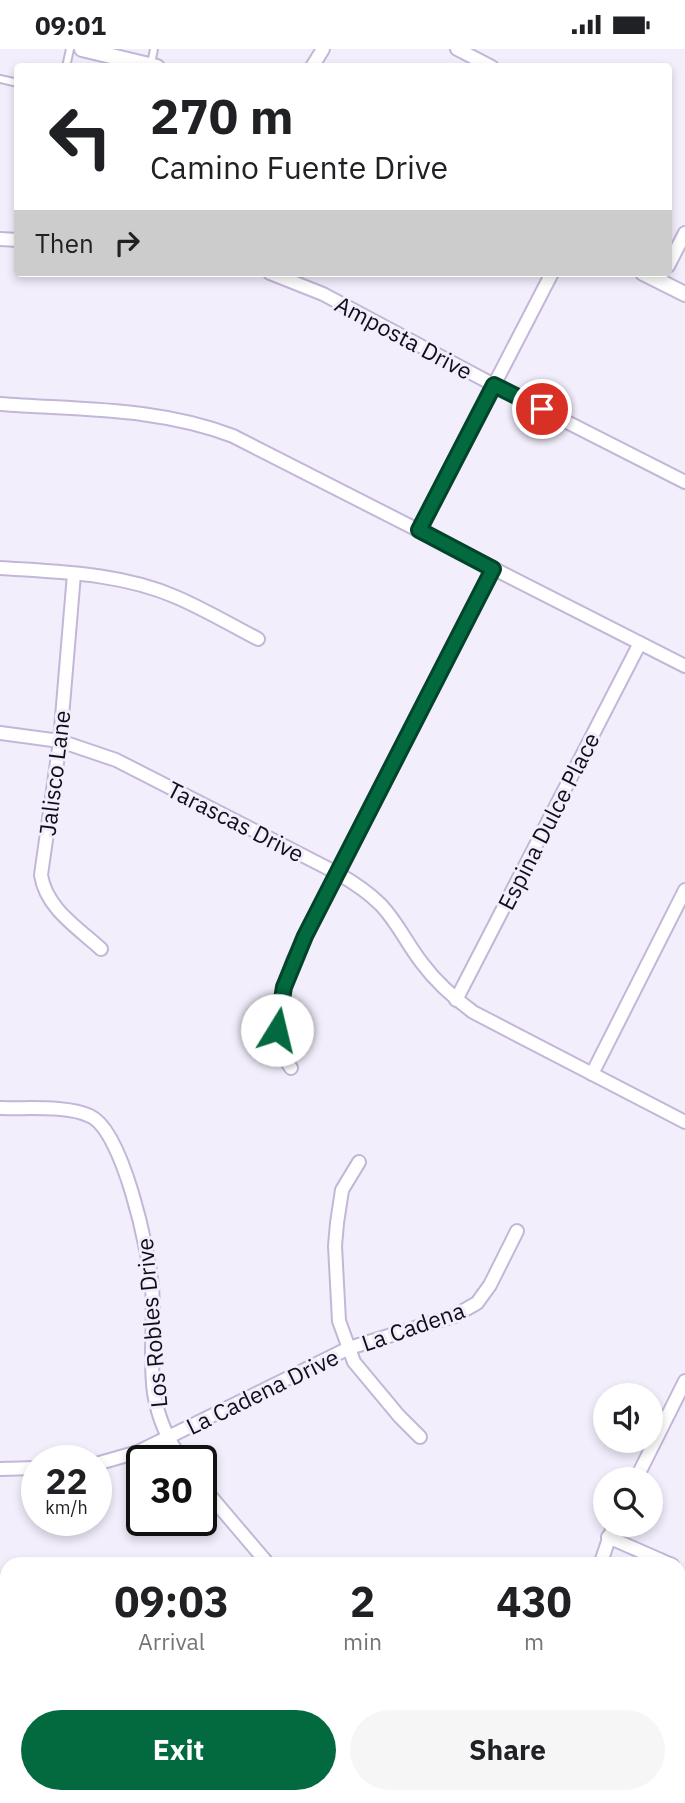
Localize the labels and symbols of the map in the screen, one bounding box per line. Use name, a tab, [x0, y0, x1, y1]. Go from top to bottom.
street label: Amposta Drive	[330, 288, 478, 386]
pin	[512, 379, 572, 439]
street label: Jalisco Lane	[31, 708, 77, 838]
street label: Espina Dulce Place	[490, 727, 606, 915]
street label: Tarascas Drive	[163, 774, 309, 868]
position arrow	[240, 993, 314, 1067]
street label: Los Robles Drive	[129, 1237, 173, 1409]
street label: La Cadena	[357, 1294, 469, 1358]
street label: La Cadena Drive	[181, 1341, 343, 1441]
speed limit sign: 30	[126, 1445, 217, 1536]

